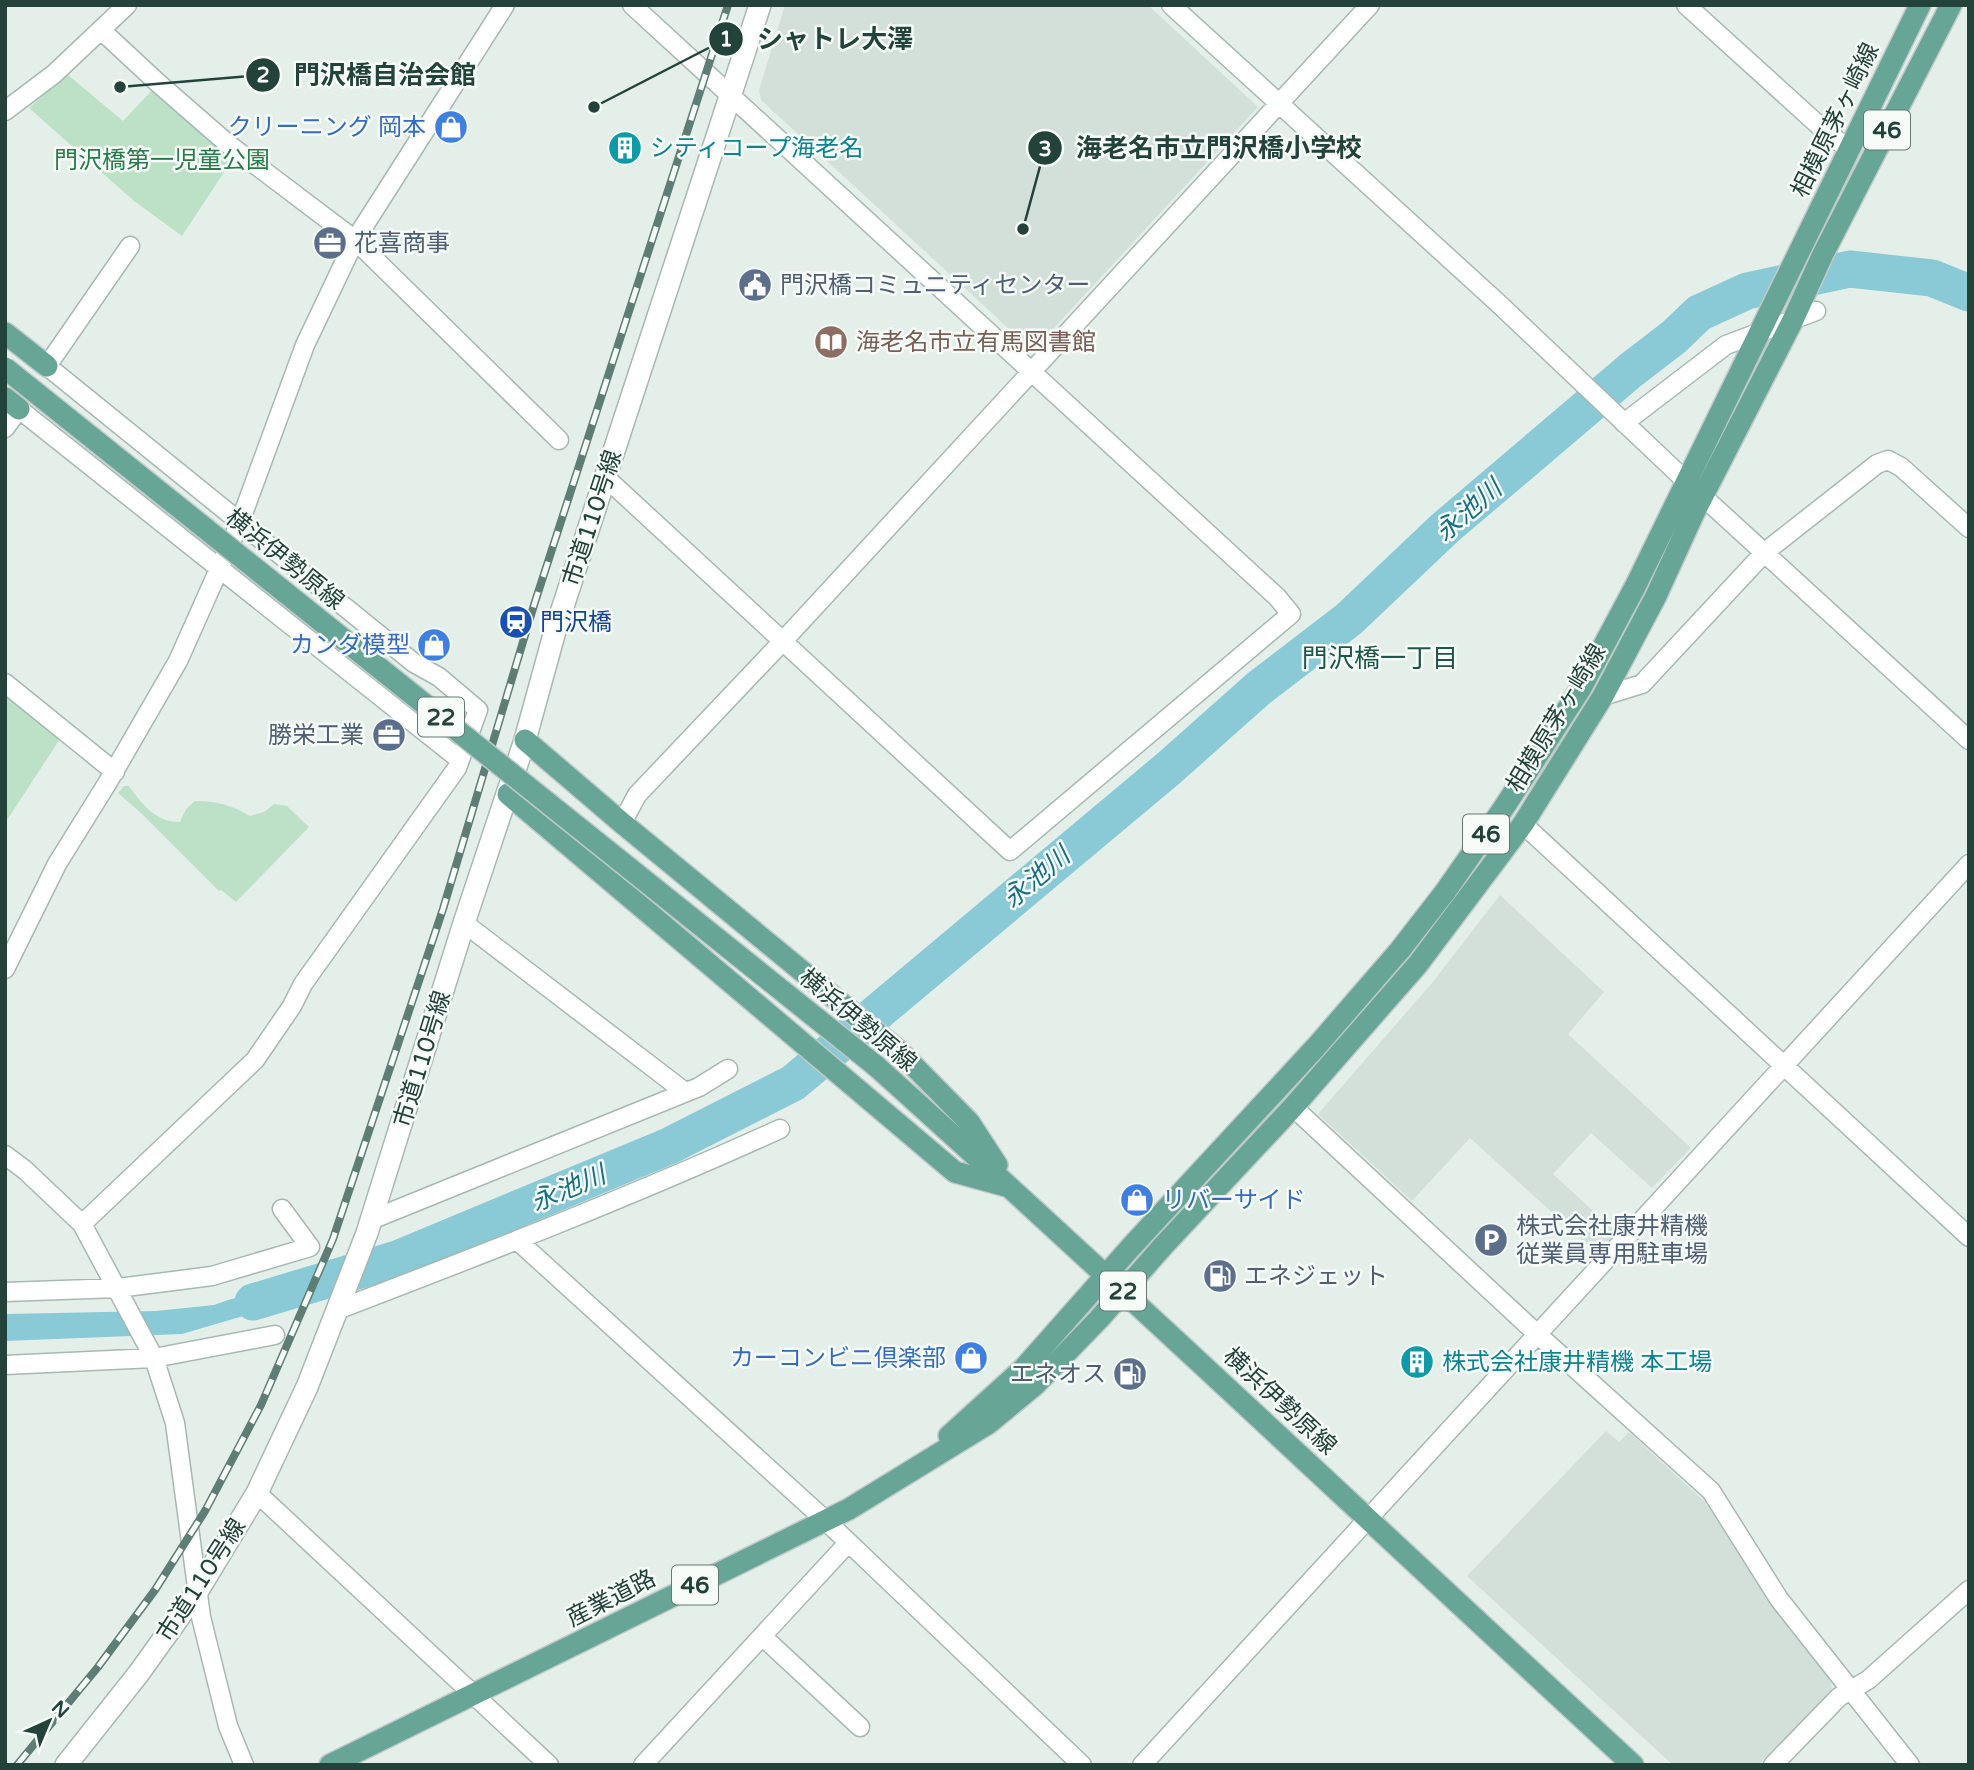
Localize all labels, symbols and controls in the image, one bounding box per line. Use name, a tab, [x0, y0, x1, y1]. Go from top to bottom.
callout: シャトレ大澤	[708, 15, 927, 62]
text: シャトレ大澤	[757, 24, 913, 55]
text: 1	[719, 27, 733, 52]
street label: 相模原茅ヶ崎線	[1786, 38, 1885, 202]
callout: 門沢橋自治会館	[245, 51, 490, 98]
text: 門沢橋自治会館	[294, 60, 476, 91]
text: 2	[256, 63, 270, 88]
shop icon: クリーニング 岡本	[432, 108, 470, 146]
road number: 46	[1864, 111, 1910, 150]
place label: クリーニング 岡本	[228, 113, 426, 142]
callout: 海老名市立門沢橋小学校	[1027, 125, 1376, 172]
building icon: シティコープ海老名	[606, 129, 644, 167]
text: 海老名市立門沢橋小学校	[1076, 133, 1362, 164]
place label: シティコープ海老名	[650, 134, 863, 163]
text: 3	[1038, 137, 1052, 162]
park label: 門沢橋第一児童公園	[54, 146, 270, 175]
office icon: 花喜商事	[311, 224, 349, 262]
place label: 花喜商事	[354, 229, 450, 258]
public building icon: 門沢橋コミュニティセンター	[736, 266, 774, 304]
place label: 門沢橋コミュニティセンター	[780, 271, 1091, 300]
library icon: 海老名市立有馬図書館	[812, 323, 850, 361]
place label: 海老名市立有馬図書館	[856, 328, 1096, 357]
street label: 市道110号線	[557, 447, 628, 590]
water label: 永池川	[1429, 471, 1510, 548]
street label: 横浜伊勢原線	[220, 503, 350, 616]
station icon: 門沢橋	[497, 603, 535, 641]
place label: 門沢橋	[540, 608, 612, 637]
shop icon: カンダ模型	[415, 626, 453, 664]
place label: カンダ模型	[290, 631, 410, 660]
street label: 相模原茅ヶ崎線	[1501, 639, 1612, 798]
district label: 門沢橋一丁目	[1302, 643, 1458, 674]
road number: 22	[418, 698, 464, 736]
office icon: 勝栄工業	[370, 716, 408, 754]
place label: 勝栄工業	[268, 721, 364, 750]
road number: 46	[1463, 814, 1509, 854]
water label: 永池川	[996, 839, 1078, 914]
street label: 横浜伊勢原線	[793, 963, 922, 1078]
street label: 市道110号線	[388, 987, 457, 1131]
water label: 永池川	[526, 1158, 613, 1218]
shop icon: リバーサイド	[1118, 1181, 1156, 1219]
place label: リバーサイド	[1162, 1186, 1306, 1215]
place label: 株式会社康井精機 従業員専用駐車場	[1516, 1212, 1708, 1269]
parking icon: 株式会社康井精機 従業員専用駐車場	[1472, 1221, 1510, 1259]
fuel station icon: エネジェット	[1201, 1257, 1239, 1295]
place label: エネジェット	[1244, 1262, 1388, 1291]
road number: 22	[1100, 1272, 1146, 1310]
shop icon: カーコンビニ倶楽部	[952, 1339, 990, 1377]
street label: 横浜伊勢原線	[1217, 1342, 1342, 1461]
building icon: 株式会社康井精機 本工場	[1398, 1343, 1436, 1381]
place label: カーコンビニ倶楽部	[730, 1344, 946, 1373]
place label: 株式会社康井精機 本工場	[1442, 1348, 1712, 1377]
fuel station icon: エネオス	[1111, 1355, 1149, 1393]
place label: エネオス	[1010, 1360, 1106, 1389]
street label: 市道110号線	[151, 1513, 252, 1647]
street label: 産業道路	[562, 1564, 661, 1633]
road number: 46	[672, 1566, 718, 1604]
north arrow	[14, 1686, 84, 1756]
text: N	[47, 1696, 73, 1723]

